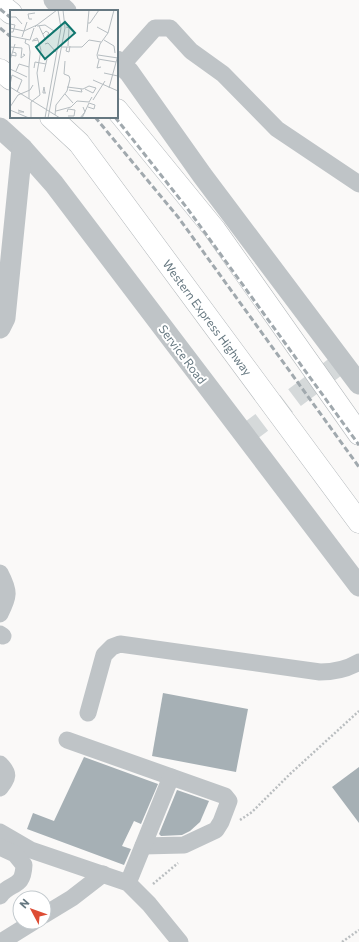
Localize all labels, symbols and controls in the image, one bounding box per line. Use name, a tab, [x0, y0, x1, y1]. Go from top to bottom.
inset map	[10, 10, 118, 118]
street label: Western Express Highway	[160, 257, 255, 378]
street label: Service Road	[156, 322, 210, 386]
north arrow	[12, 890, 52, 930]
text: N	[16, 896, 32, 910]

